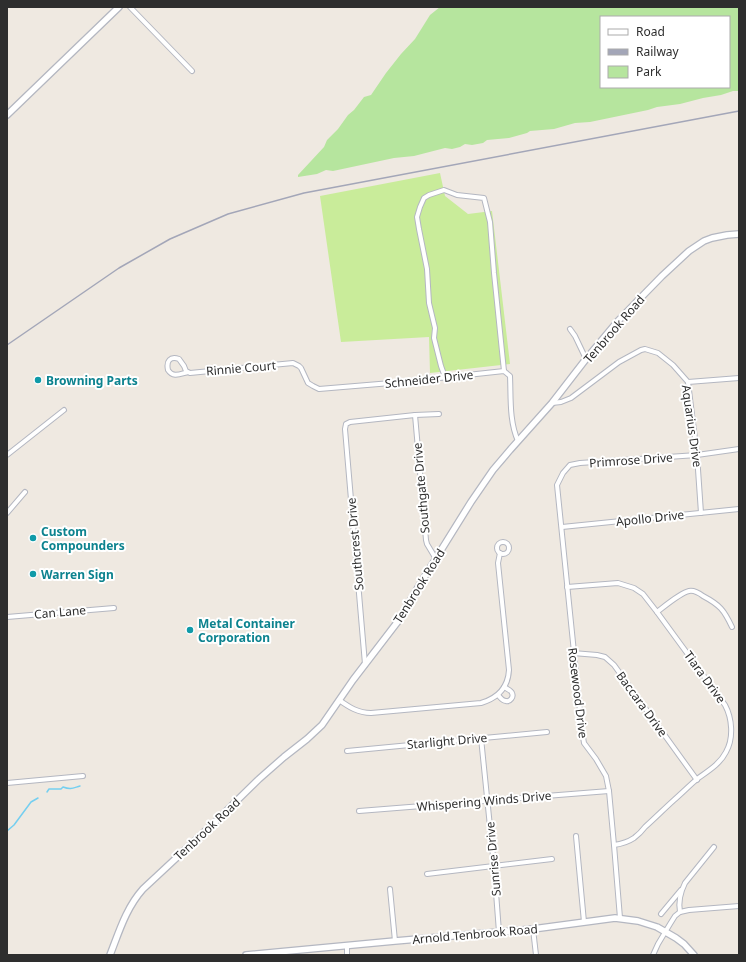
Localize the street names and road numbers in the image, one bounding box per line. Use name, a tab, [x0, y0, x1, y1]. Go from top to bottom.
street label: Tenbrook Road	[580, 291, 648, 367]
street label: Rinnie Court	[205, 356, 277, 380]
street label: Schneider Drive	[384, 366, 474, 392]
street label: Aquarius Drive	[678, 384, 706, 469]
street label: Southgate Drive	[409, 442, 433, 534]
street label: Primrose Drive	[589, 449, 674, 471]
street label: Southcrest Drive	[342, 497, 368, 591]
street label: Apollo Drive	[615, 506, 685, 530]
street label: Tenbrook Road	[389, 545, 449, 627]
street label: Can Lane	[33, 601, 87, 623]
street label: Rosewood Drive	[564, 647, 592, 739]
street label: Tiara Drive	[680, 647, 730, 707]
street label: Baccara Drive	[612, 668, 672, 740]
street label: Starlight Drive	[406, 729, 488, 753]
street label: Whispering Winds Drive	[416, 787, 552, 815]
street label: Tenbrook Road	[170, 794, 244, 864]
street label: Sunrise Drive	[481, 821, 505, 897]
street label: Arnold Tenbrook Road	[412, 920, 538, 948]

